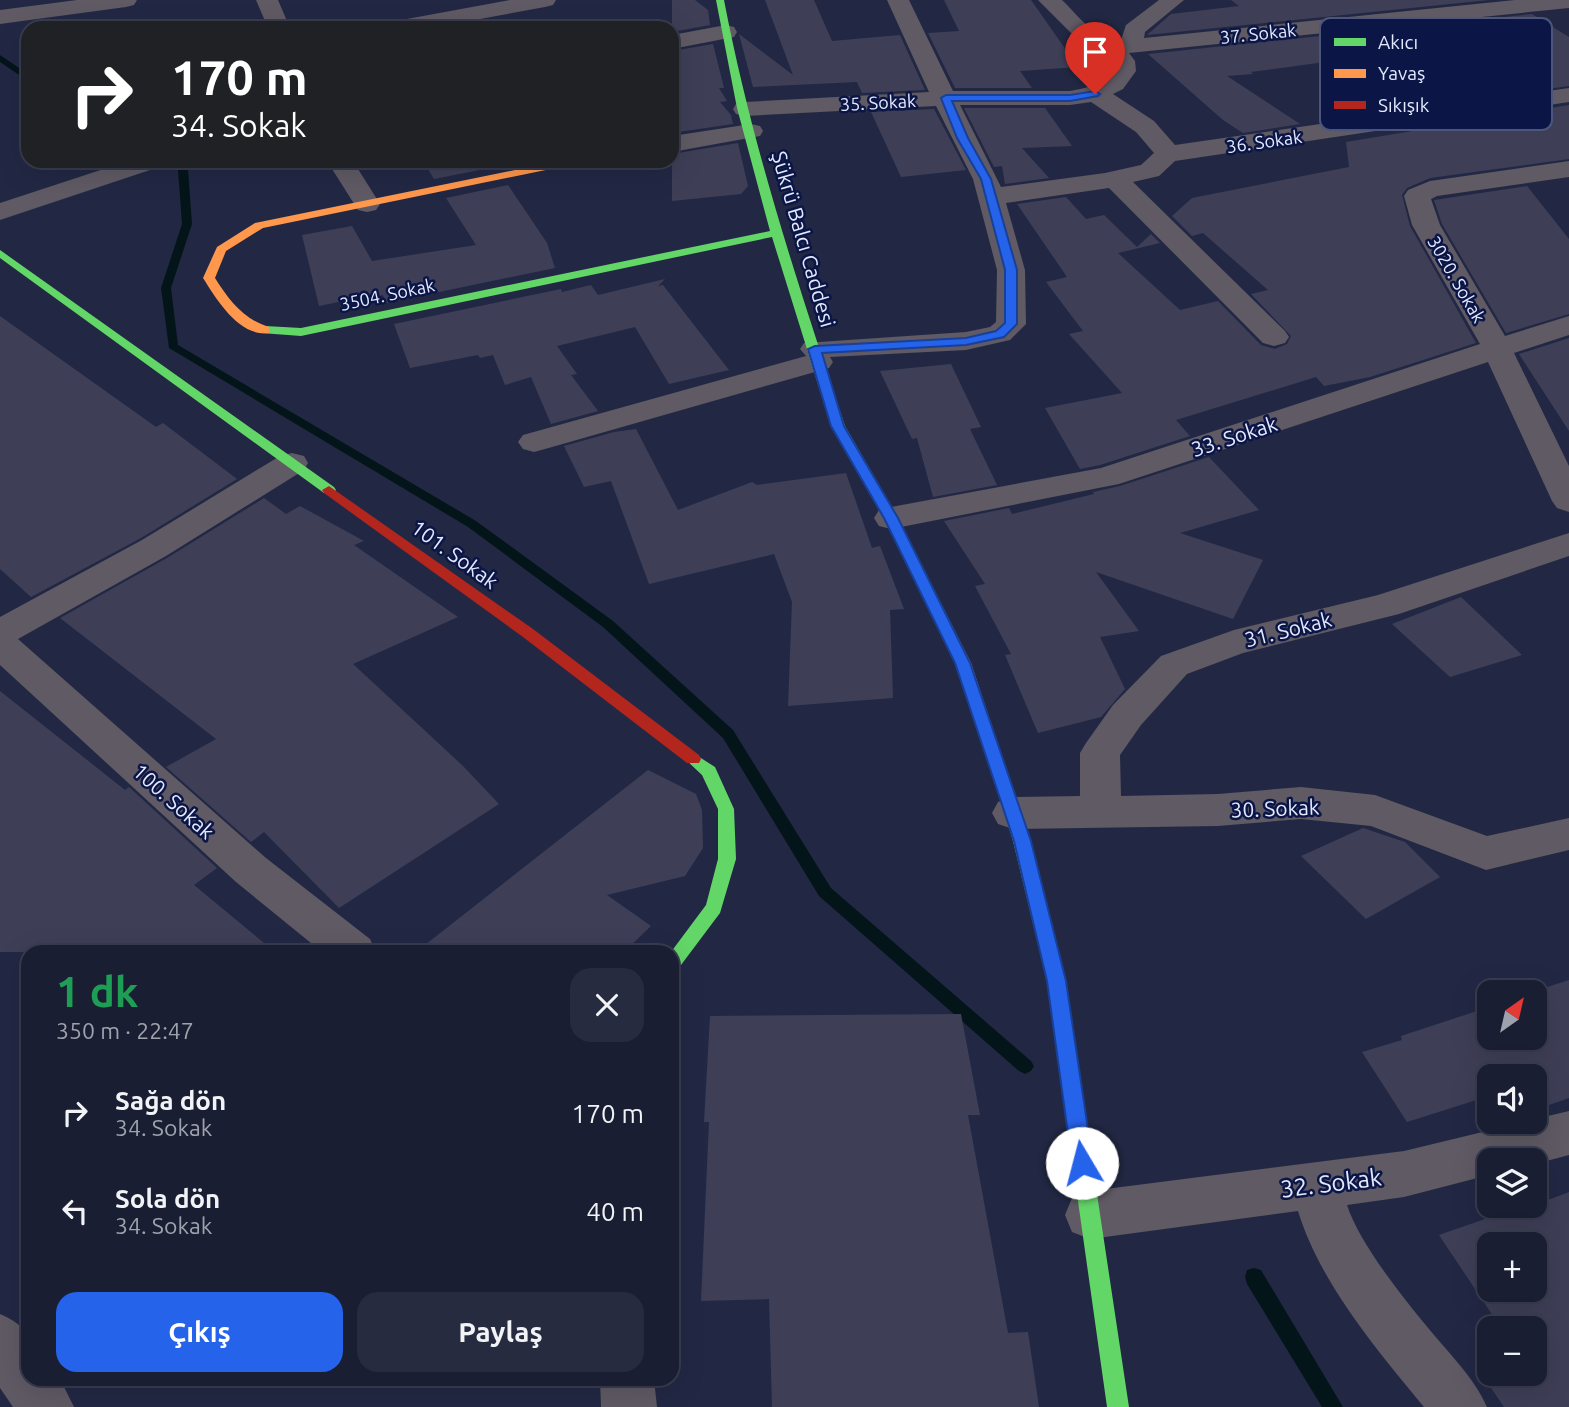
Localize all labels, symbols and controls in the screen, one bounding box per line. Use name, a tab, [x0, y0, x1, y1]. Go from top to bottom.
legend	[1320, 18, 1552, 130]
street label: 37. Sokak	[1219, 19, 1297, 47]
pin	[1065, 22, 1125, 94]
text: Akıcı	[1378, 31, 1418, 53]
icon: arrive	[1076, 33, 1114, 71]
icon: right	[56, 49, 147, 140]
text: 170 m	[171, 49, 308, 104]
text: Yavaş	[1378, 62, 1425, 84]
street label: 35. Sokak	[839, 90, 917, 114]
text: Sıkışık	[1378, 94, 1430, 116]
text: 34. Sokak	[171, 107, 307, 143]
street label: 36. Sokak	[1225, 126, 1303, 156]
street label: Şükrü Balcı Caddesi	[767, 148, 841, 330]
street label: 3020. Sokak	[1424, 232, 1490, 326]
street label: 3504. Sokak	[338, 274, 436, 314]
street label: 33. Sokak	[1188, 411, 1280, 461]
street label: 101. Sokak	[407, 515, 503, 594]
street label: 31. Sokak	[1242, 607, 1334, 651]
street label: 100. Sokak	[129, 758, 220, 844]
street label: 30. Sokak	[1230, 794, 1320, 822]
text: 1 dk	[56, 968, 138, 1015]
button: close	[570, 968, 644, 1042]
north arrow	[1477, 980, 1547, 1050]
map controls	[1477, 980, 1547, 1386]
text: 350 m · 22:47	[56, 1018, 194, 1043]
button: sound	[1477, 1064, 1547, 1134]
text: Sağa dön	[115, 1086, 226, 1115]
icon: right	[56, 1094, 94, 1132]
text: 170 m	[572, 1099, 644, 1128]
text: 34. Sokak	[115, 1115, 212, 1140]
position arrow	[1045, 1126, 1119, 1200]
button: layers	[1477, 1148, 1547, 1218]
street label: 32. Sokak	[1279, 1163, 1383, 1203]
text: Sola dön	[115, 1184, 220, 1213]
icon: left	[56, 1192, 94, 1230]
text: 40 m	[586, 1197, 644, 1226]
text: 34. Sokak	[115, 1213, 212, 1238]
button: +	[1477, 1232, 1547, 1302]
button: Çıkış	[56, 1292, 343, 1372]
button: Paylaş	[357, 1292, 644, 1372]
button: −	[1477, 1316, 1547, 1386]

